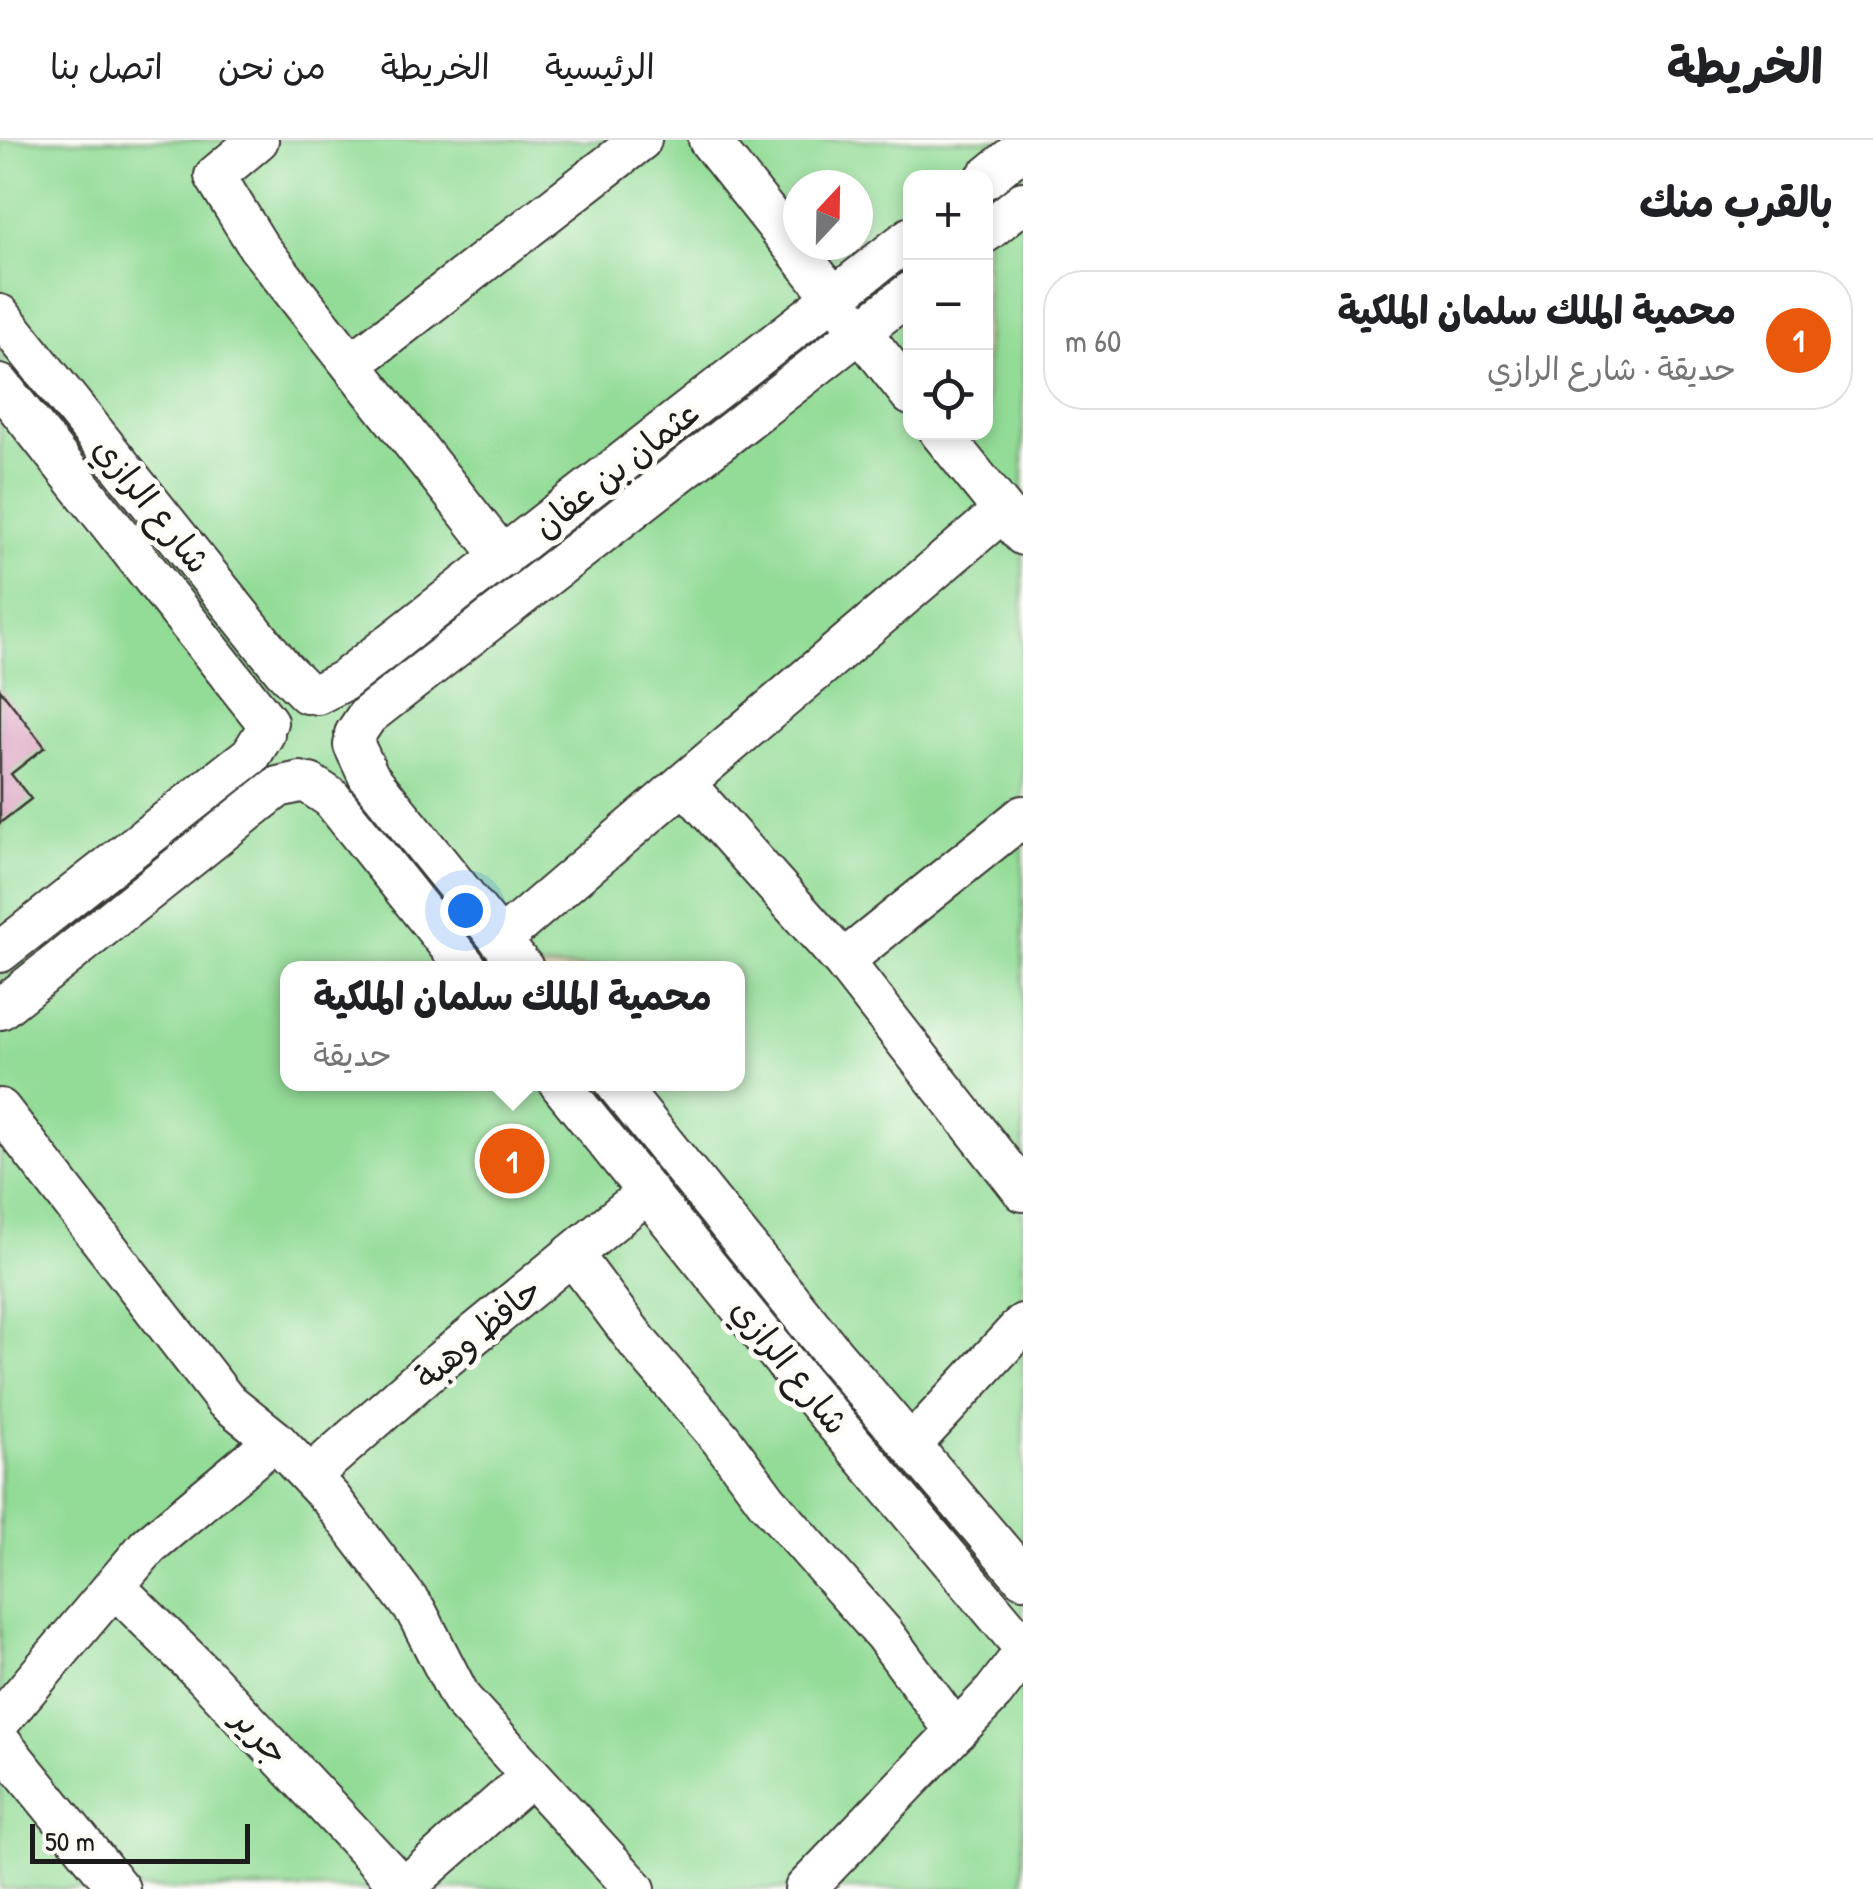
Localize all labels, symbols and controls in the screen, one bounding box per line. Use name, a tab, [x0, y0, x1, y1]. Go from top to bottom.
text: الخريطة	[1667, 33, 1823, 98]
text: اتصل بنا	[50, 43, 163, 90]
text: من نحن	[218, 43, 326, 90]
text: الخريطة	[381, 43, 490, 90]
text: الرئيسية	[545, 43, 655, 90]
north arrow	[783, 170, 873, 260]
map controls	[903, 170, 993, 440]
button: +	[903, 170, 993, 260]
text: بالقرب منك	[1639, 173, 1833, 230]
button: −	[903, 260, 993, 350]
text: محمية الملك سلمان الملكية	[1338, 284, 1736, 336]
text: 60 m	[1065, 319, 1121, 362]
text: 1	[1793, 319, 1804, 362]
text: حديقة · شارع الرازي	[1487, 347, 1736, 390]
button: locate	[903, 350, 993, 440]
street label: عثمان بن عفان	[523, 389, 709, 549]
street label: شارع الرازي	[81, 426, 222, 584]
your location	[440, 885, 491, 936]
popup	[280, 961, 745, 1091]
text: محمية الملك سلمان الملكية	[313, 970, 712, 1022]
text: حديقة	[313, 1033, 392, 1076]
pin: 1	[480, 1124, 544, 1198]
street label: حافظ وهبة	[404, 1266, 551, 1400]
street label: شارع الرازي	[719, 1287, 860, 1445]
street label: جرير	[220, 1694, 300, 1775]
scale bar	[30, 1819, 250, 1864]
text: 50 m	[45, 1822, 95, 1860]

